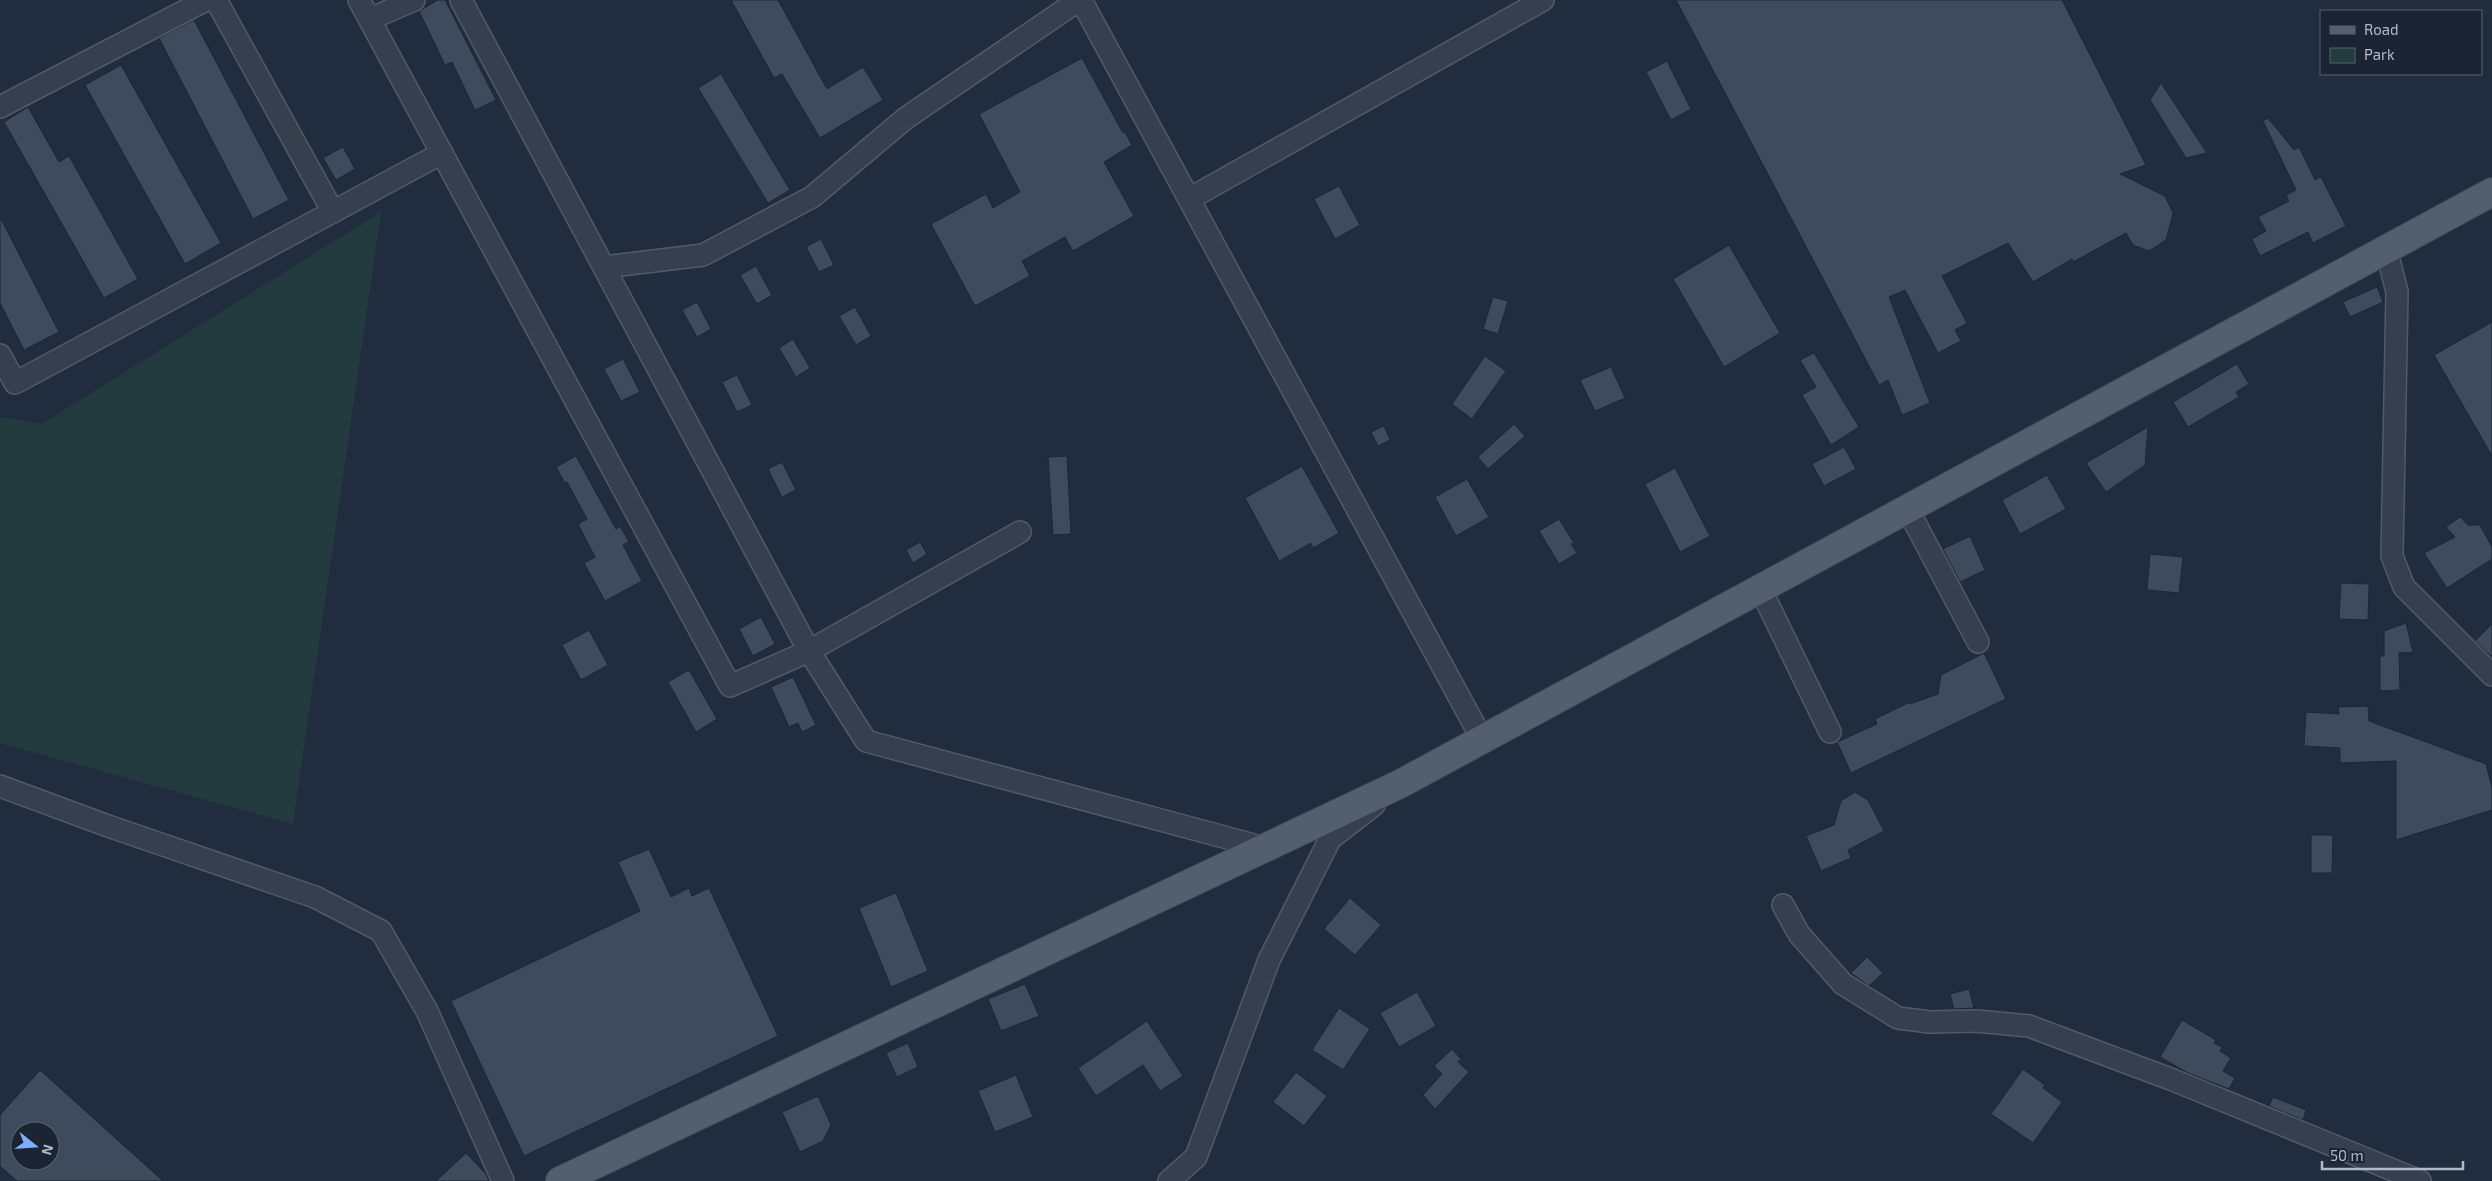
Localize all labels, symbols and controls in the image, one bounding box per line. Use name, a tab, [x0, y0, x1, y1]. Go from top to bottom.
legend	[2320, 10, 2482, 75]
text: Road	[2364, 20, 2399, 38]
text: Park	[2364, 45, 2395, 63]
north arrow	[10, 1121, 60, 1171]
scale bar	[2322, 1138, 2463, 1170]
text: N	[38, 1143, 58, 1157]
text: 50 m	[2330, 1146, 2364, 1164]

